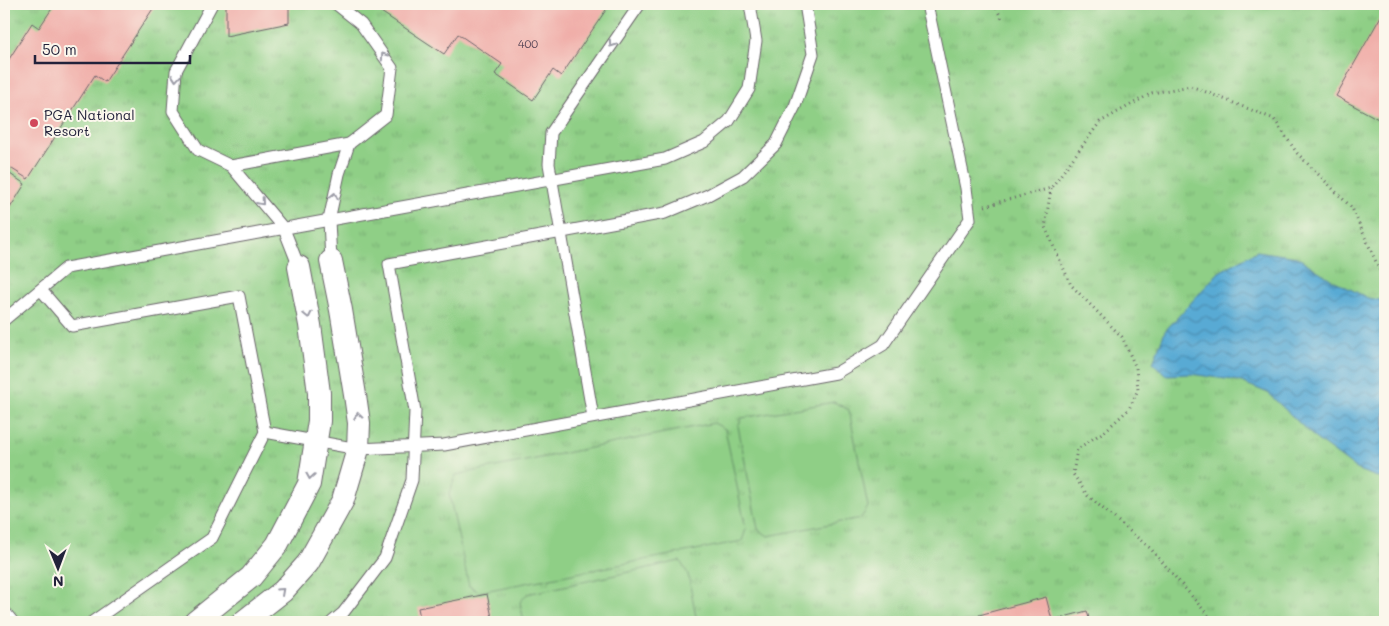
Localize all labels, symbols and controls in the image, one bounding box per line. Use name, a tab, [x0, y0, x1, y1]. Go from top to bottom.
scale bar	[35, 32, 190, 64]
house number: 400	[518, 36, 538, 51]
one-way arrow	[609, 38, 618, 48]
text: 50 m	[42, 39, 77, 59]
one-way arrow	[380, 52, 390, 61]
one-way arrow	[170, 75, 181, 83]
place label: PGA National Resort	[44, 105, 135, 140]
marker: PGA National Resort	[28, 117, 40, 129]
one-way arrow	[328, 191, 339, 200]
one-way arrow	[255, 197, 264, 206]
one-way arrow	[303, 311, 313, 319]
one-way arrow	[353, 412, 364, 420]
one-way arrow	[306, 472, 316, 480]
north arrow	[32, 544, 82, 594]
text: N	[53, 572, 64, 591]
one-way arrow	[275, 588, 284, 597]

